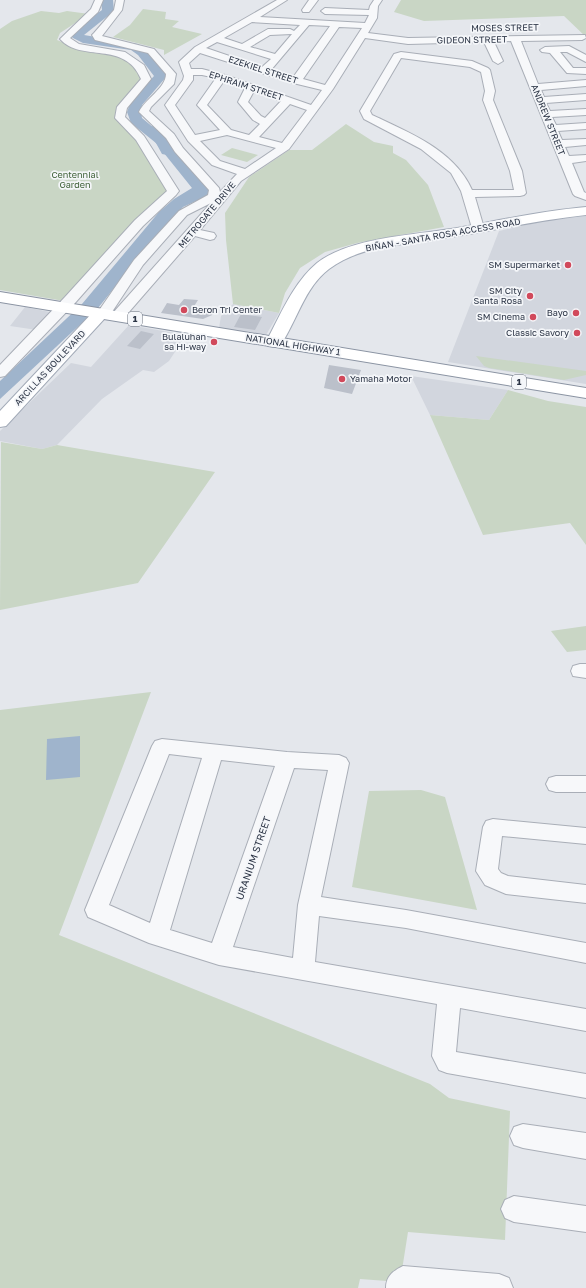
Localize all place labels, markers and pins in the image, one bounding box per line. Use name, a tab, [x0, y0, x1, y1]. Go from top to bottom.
place label: SM Supermarket	[488, 259, 560, 270]
marker: SM Supermarket	[563, 260, 573, 270]
place label: SM City Santa Rosa	[473, 285, 522, 306]
marker: SM City Santa Rosa	[525, 291, 535, 301]
place label: Beron Tri Center	[192, 304, 262, 315]
marker: Beron Tri Center	[179, 305, 189, 315]
place label: Bayo	[547, 307, 568, 318]
marker: Bayo	[571, 308, 581, 318]
place label: SM Cinema	[477, 311, 525, 322]
marker: SM Cinema	[528, 312, 538, 322]
place label: Classic Savory	[506, 327, 569, 338]
marker: Classic Savory	[572, 328, 582, 338]
place label: Bulaluhan sa Hi-way	[162, 331, 206, 352]
marker: Bulaluhan sa Hi-way	[209, 337, 219, 347]
place label: Yamaha Motor	[350, 373, 412, 384]
marker: Yamaha Motor	[337, 374, 347, 384]

